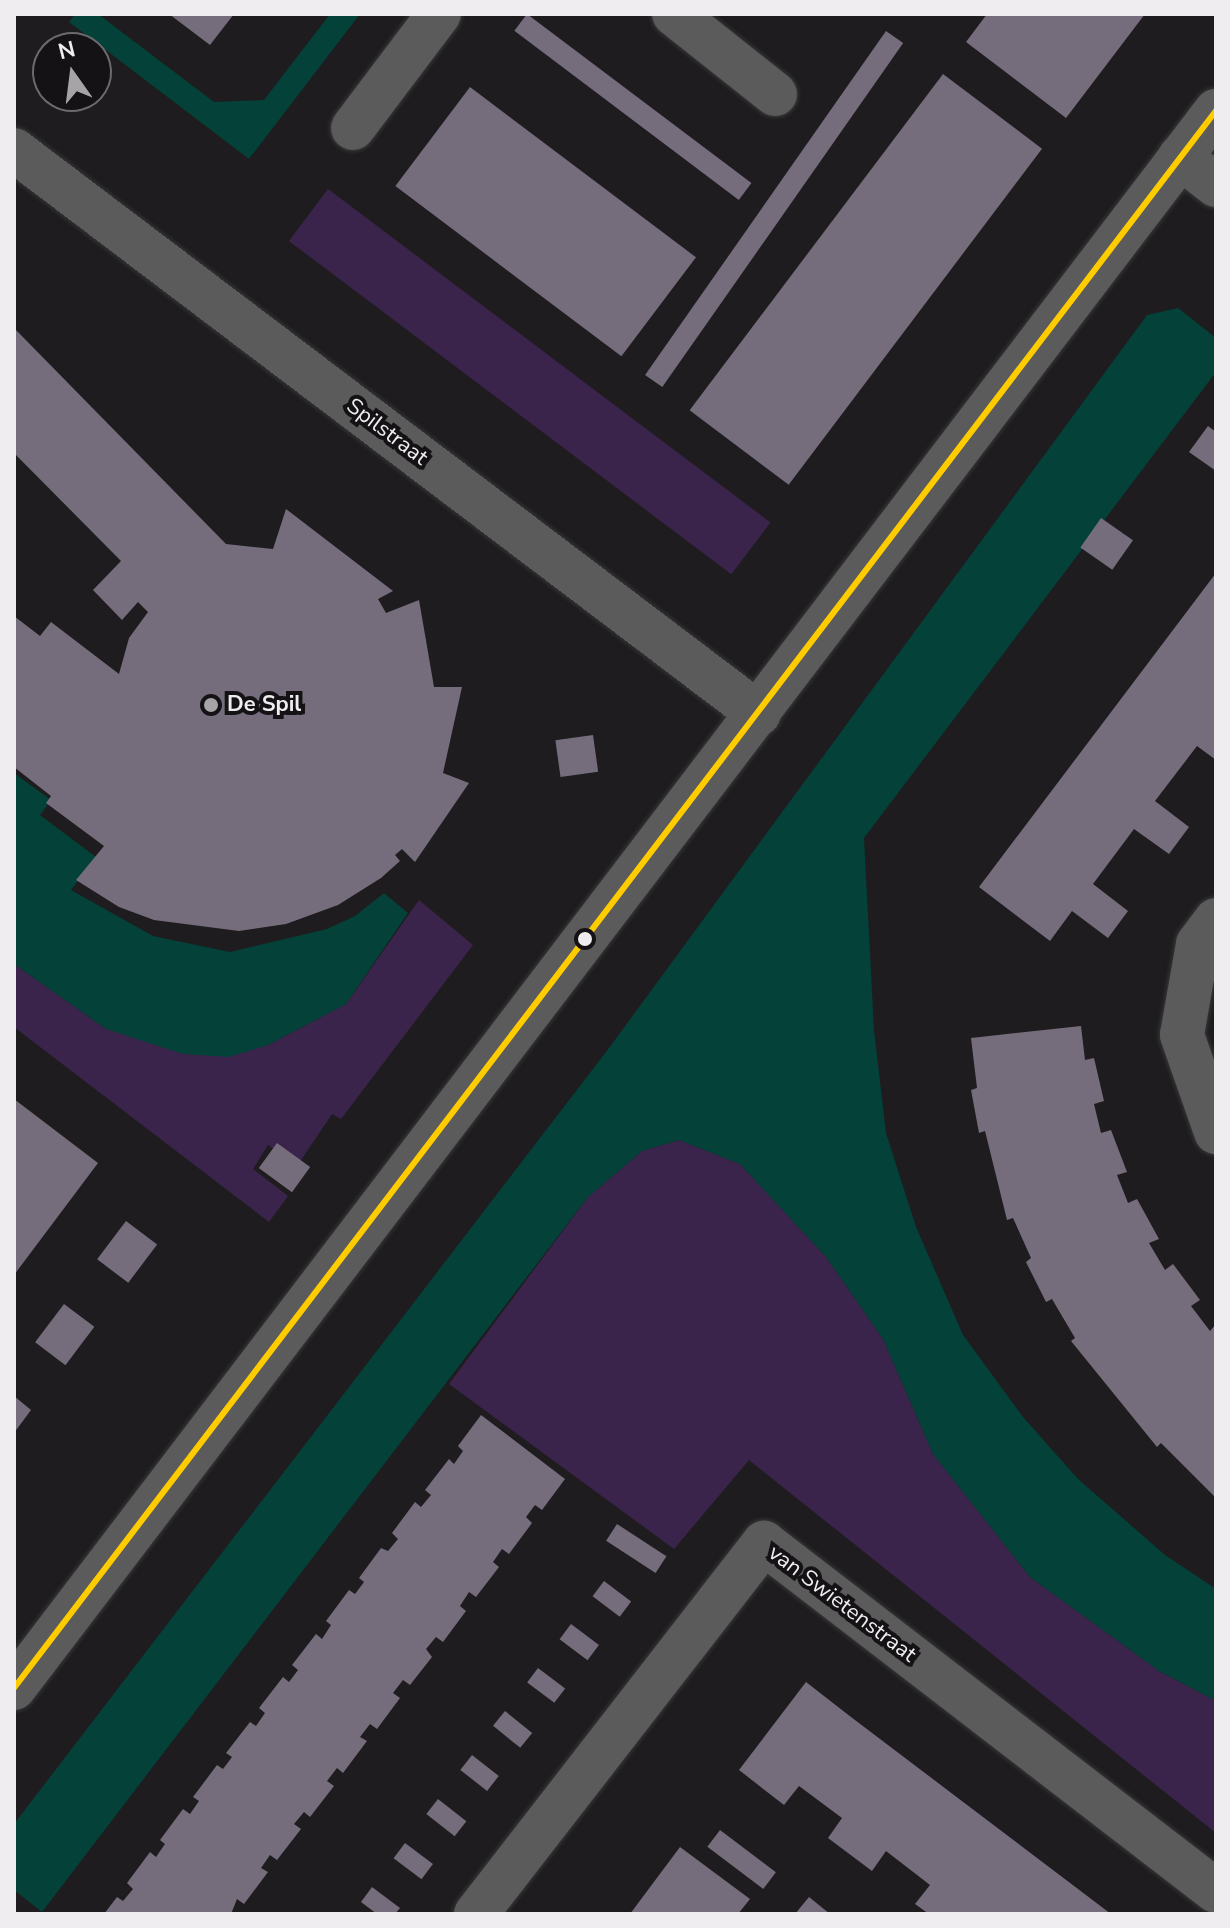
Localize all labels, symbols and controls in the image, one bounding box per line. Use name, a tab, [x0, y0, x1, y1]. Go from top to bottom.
north arrow	[32, 32, 112, 112]
text: N	[55, 34, 78, 67]
street label: Spilstraat	[341, 393, 433, 471]
place label: De Spil	[227, 692, 301, 718]
marker: De Spil	[202, 696, 220, 714]
unlabelled marker	[577, 931, 593, 947]
street label: van Swietenstraat	[763, 1540, 921, 1668]

